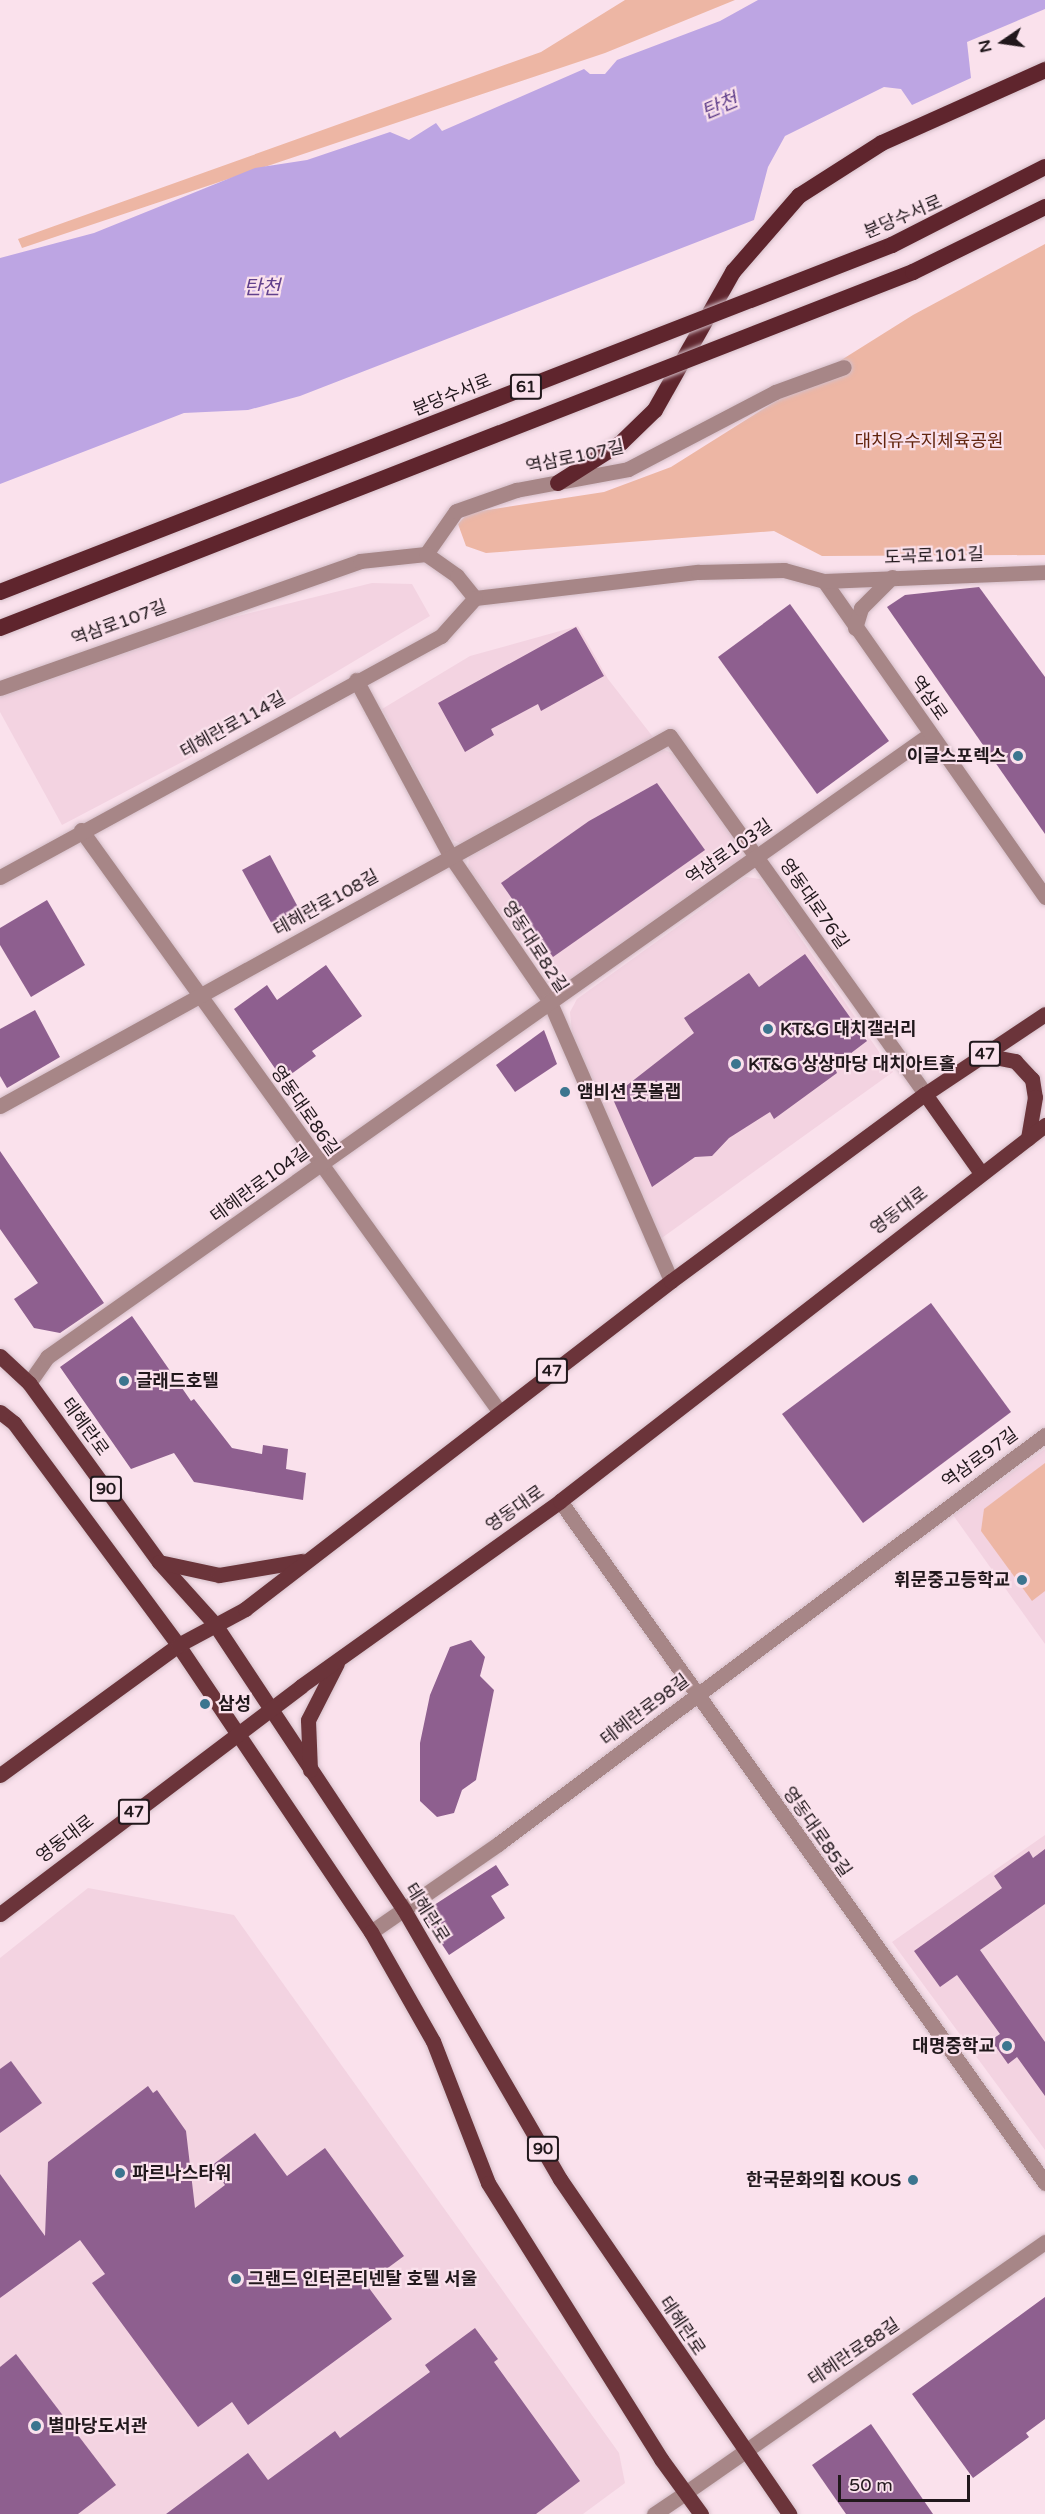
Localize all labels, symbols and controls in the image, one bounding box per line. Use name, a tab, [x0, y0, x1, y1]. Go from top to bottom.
north arrow	[973, 12, 1033, 72]
text: N	[974, 38, 997, 55]
water label: 탄천	[698, 89, 742, 125]
street label: 분당수서로	[861, 191, 945, 243]
water label: 탄천	[244, 276, 280, 300]
street label: 분당수서로	[410, 369, 494, 421]
road number: 61	[510, 374, 542, 400]
park label: 대치유수지체육공원	[854, 430, 1004, 452]
street label: 역삼로107길	[524, 436, 626, 478]
street label: 도곡로101길	[884, 543, 984, 569]
street label: 역삼로107길	[68, 596, 170, 650]
street label: 역삼로	[906, 671, 952, 725]
street label: 테헤란로114길	[177, 687, 289, 763]
place label: 이글스포렉스	[907, 745, 1006, 767]
marker: 이글스포렉스	[1011, 749, 1025, 763]
street label: 역삼로103길	[682, 814, 776, 890]
street label: 영동대로76길	[775, 855, 853, 953]
street label: 테헤란로108길	[270, 865, 382, 941]
street label: 영동대로82길	[497, 897, 573, 997]
place label: KT&G 대치갤러리	[780, 1018, 917, 1040]
marker: KT&G 대치갤러리	[761, 1022, 775, 1036]
road number: 47	[968, 1041, 1002, 1067]
place label: KT&G 상상마당 대치아트홀	[748, 1053, 955, 1075]
marker: KT&G 상상마당 대치아트홀	[729, 1057, 743, 1071]
street label: 영동대로86길	[266, 1062, 344, 1160]
place label: 앰비션 풋볼랩	[577, 1081, 681, 1103]
marker: 앰비션 풋볼랩	[558, 1085, 572, 1099]
street label: 테헤란로104길	[206, 1141, 314, 1227]
street label: 영동대로	[866, 1182, 932, 1240]
road number: 47	[536, 1358, 568, 1384]
place label: 글래드호텔	[136, 1370, 219, 1392]
marker: 글래드호텔	[117, 1374, 131, 1388]
street label: 테헤란로	[57, 1394, 113, 1460]
street label: 역삼로97길	[938, 1423, 1022, 1493]
road number: 90	[90, 1476, 122, 1502]
street label: 영동대로	[482, 1481, 548, 1537]
place label: 휘문중고등학교	[894, 1569, 1010, 1591]
marker: 휘문중고등학교	[1015, 1573, 1029, 1587]
street label: 테헤란로98길	[596, 1670, 694, 1750]
place label: 삼성	[218, 1693, 251, 1715]
marker: 삼성	[196, 1695, 214, 1713]
street label: 영동대로85길	[778, 1783, 856, 1881]
road number: 47	[118, 1799, 150, 1825]
street label: 영동대로	[32, 1810, 98, 1868]
street label: 테헤란로	[400, 1879, 454, 1947]
place label: 대명중학교	[912, 2035, 995, 2057]
marker: 대명중학교	[1000, 2039, 1014, 2053]
road number: 90	[526, 2136, 560, 2162]
place label: 파르나스타워	[132, 2162, 231, 2184]
marker: 파르나스타워	[113, 2166, 127, 2180]
place label: 한국문화의집 KOUS	[746, 2169, 901, 2191]
marker: 한국문화의집 KOUS	[906, 2173, 920, 2187]
place label: 그랜드 인터콘티넨탈 호텔 서울	[248, 2268, 477, 2290]
marker: 그랜드 인터콘티넨탈 호텔 서울	[229, 2272, 243, 2286]
street label: 테헤란로	[655, 2293, 709, 2359]
street label: 테헤란로88길	[804, 2314, 904, 2390]
place label: 별마당도서관	[48, 2415, 147, 2437]
marker: 별마당도서관	[29, 2419, 43, 2433]
scale bar	[841, 2463, 973, 2501]
text: 50 m	[849, 2474, 893, 2496]

